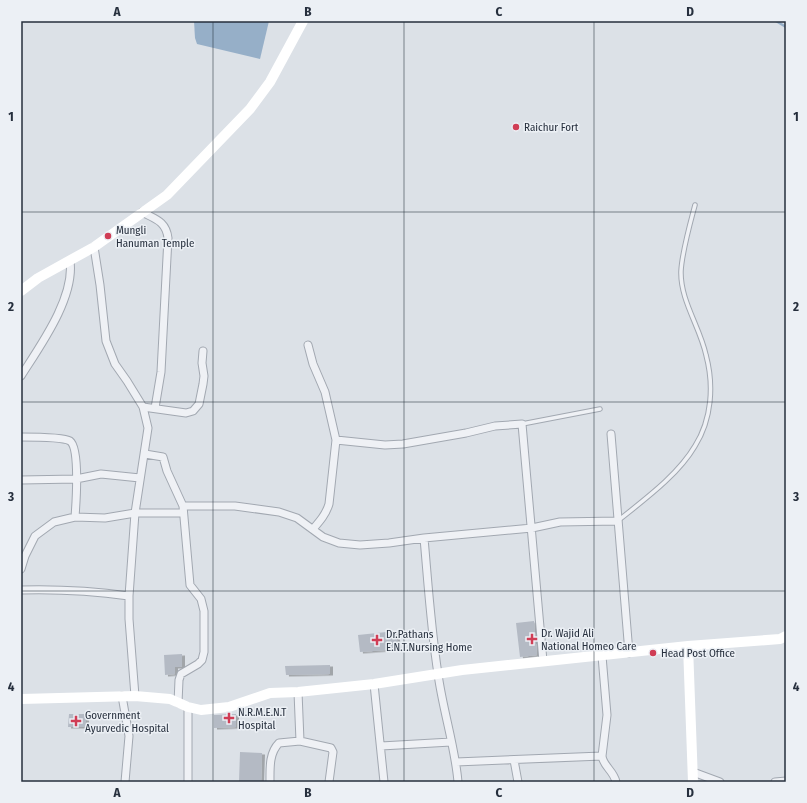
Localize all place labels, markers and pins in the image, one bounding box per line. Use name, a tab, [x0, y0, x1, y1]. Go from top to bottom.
place label: Raichur Fort	[524, 121, 579, 134]
marker: Raichur Fort	[511, 122, 521, 132]
place label: Mungli Hanuman Temple	[116, 224, 194, 250]
marker: Mungli Hanuman Temple	[103, 231, 113, 241]
place label: Dr. Wajid Ali National Homeo Care	[541, 627, 636, 653]
place label: Dr.Pathans E.N.T.Nursing Home	[386, 628, 472, 654]
marker: Dr. Wajid Ali National Homeo Care	[526, 633, 538, 645]
marker: Dr.Pathans E.N.T.Nursing Home	[371, 634, 383, 646]
place label: Head Post Office	[661, 647, 735, 660]
marker: Head Post Office	[648, 648, 658, 658]
place label: N.R.M.E.N.T Hospital	[238, 706, 287, 732]
place label: Government Ayurvedic Hospital	[85, 709, 169, 735]
marker: N.R.M.E.N.T Hospital	[223, 712, 235, 724]
marker: Government Ayurvedic Hospital	[70, 715, 82, 727]

